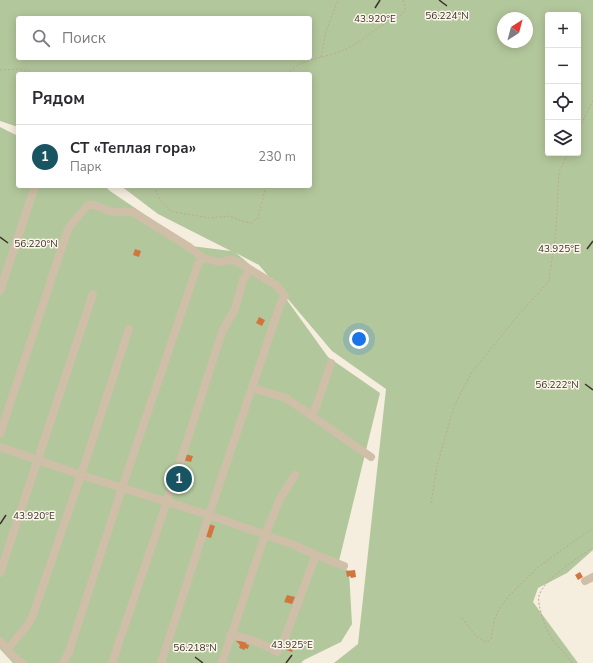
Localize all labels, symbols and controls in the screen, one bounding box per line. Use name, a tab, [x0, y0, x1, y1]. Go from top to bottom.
text: 56.224°N	[425, 9, 469, 23]
text: 43.920°E	[354, 12, 396, 26]
north arrow	[497, 12, 533, 48]
map controls	[545, 12, 581, 156]
button: +	[545, 12, 581, 48]
search box	[16, 16, 312, 60]
icon: search	[30, 27, 52, 49]
text: Поиск	[62, 28, 106, 48]
button: −	[545, 48, 581, 84]
button: locate	[545, 84, 581, 120]
text: Рядом	[32, 87, 85, 110]
button: layers	[545, 120, 581, 156]
text: СТ «Теплая гора»	[70, 138, 196, 158]
text: 1	[41, 148, 49, 166]
text: 230 m	[258, 148, 296, 166]
text: Парк	[70, 158, 101, 176]
text: 56.220°N	[14, 237, 58, 251]
text: 43.925°E	[538, 242, 580, 256]
your location	[349, 329, 369, 349]
text: 56.222°N	[535, 378, 579, 392]
pin: 1	[166, 464, 192, 494]
text: 43.920°E	[13, 509, 55, 523]
text: 43.925°E	[271, 638, 313, 652]
text: 56.218°N	[173, 641, 217, 655]

